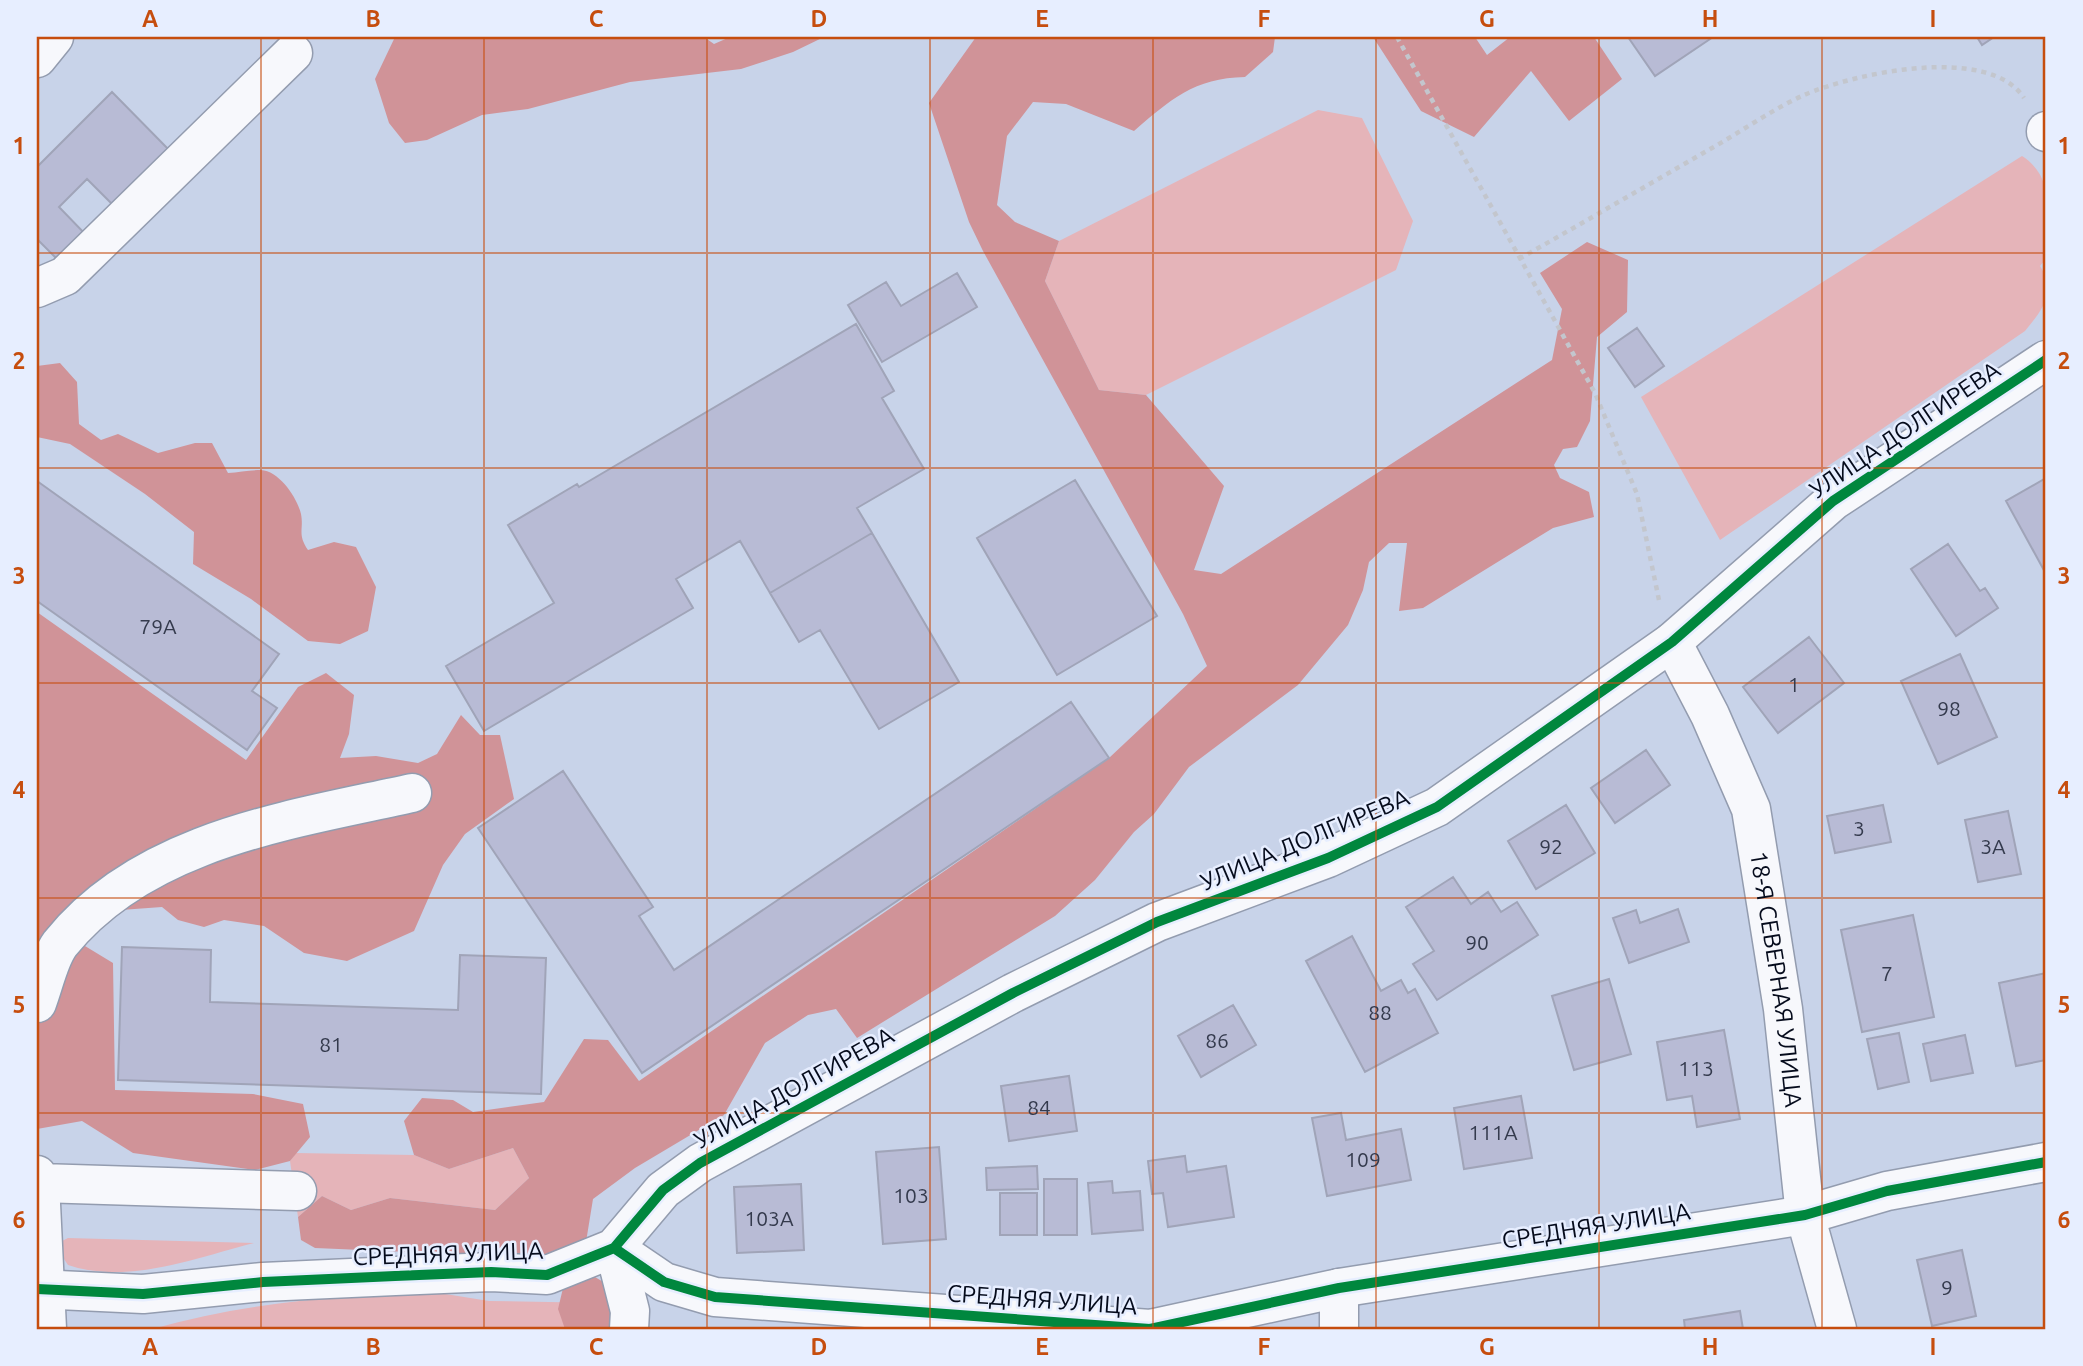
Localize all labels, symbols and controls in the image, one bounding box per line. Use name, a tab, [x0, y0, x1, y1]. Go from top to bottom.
text: A	[142, 6, 158, 31]
text: B	[365, 6, 381, 31]
text: C	[589, 6, 604, 31]
text: D	[811, 6, 827, 31]
text: E	[1035, 6, 1049, 31]
text: F	[1258, 6, 1271, 31]
text: G	[1479, 6, 1495, 31]
text: H	[1702, 6, 1718, 31]
text: I	[1930, 6, 1936, 31]
text: 1	[13, 133, 25, 158]
text: 1	[2058, 133, 2070, 158]
text: 2	[13, 348, 25, 373]
text: 2	[2058, 348, 2070, 373]
street label: УЛИЦА ДОЛГИРЕВА	[1804, 356, 2005, 503]
text: 3	[13, 563, 25, 588]
text: 3	[2058, 563, 2070, 588]
house number: 79А	[139, 614, 177, 638]
house number: 1	[1788, 672, 1800, 696]
house number: 98	[1937, 696, 1961, 720]
text: 4	[13, 777, 26, 802]
text: 4	[2058, 777, 2071, 802]
street label: УЛИЦА ДОЛГИРЕВА	[1196, 783, 1413, 896]
house number: 3	[1853, 816, 1865, 840]
house number: 92	[1539, 834, 1563, 858]
house number: 3А	[1980, 834, 2006, 858]
street label: 18-Я СЕВЕРНАЯ УЛИЦА	[1745, 849, 1807, 1109]
house number: 90	[1465, 930, 1489, 954]
house number: 7	[1881, 961, 1893, 985]
text: 5	[13, 992, 25, 1017]
text: 5	[2058, 992, 2070, 1017]
house number: 88	[1368, 1000, 1392, 1024]
street label: УЛИЦА ДОЛГИРЕВА	[689, 1021, 899, 1154]
house number: 86	[1205, 1028, 1229, 1052]
house number: 81	[319, 1032, 343, 1056]
house number: 113	[1678, 1056, 1714, 1080]
house number: 84	[1027, 1095, 1051, 1119]
house number: 111А	[1468, 1120, 1518, 1144]
house number: 109	[1345, 1147, 1381, 1171]
house number: 103	[893, 1183, 929, 1207]
street label: СРЕДНЯЯ УЛИЦА	[1500, 1197, 1693, 1254]
house number: 103А	[744, 1206, 794, 1230]
text: 6	[13, 1207, 26, 1232]
text: 6	[2058, 1207, 2071, 1232]
street label: СРЕДНЯЯ УЛИЦА	[352, 1237, 544, 1270]
house number: 9	[1941, 1275, 1953, 1299]
street label: СРЕДНЯЯ УЛИЦА	[946, 1279, 1138, 1320]
text: A	[142, 1334, 158, 1359]
text: B	[365, 1334, 381, 1359]
text: C	[589, 1334, 604, 1359]
text: D	[811, 1334, 827, 1359]
text: E	[1035, 1334, 1049, 1359]
text: F	[1258, 1334, 1271, 1359]
text: G	[1479, 1334, 1495, 1359]
text: H	[1702, 1334, 1718, 1359]
text: I	[1930, 1334, 1936, 1359]

